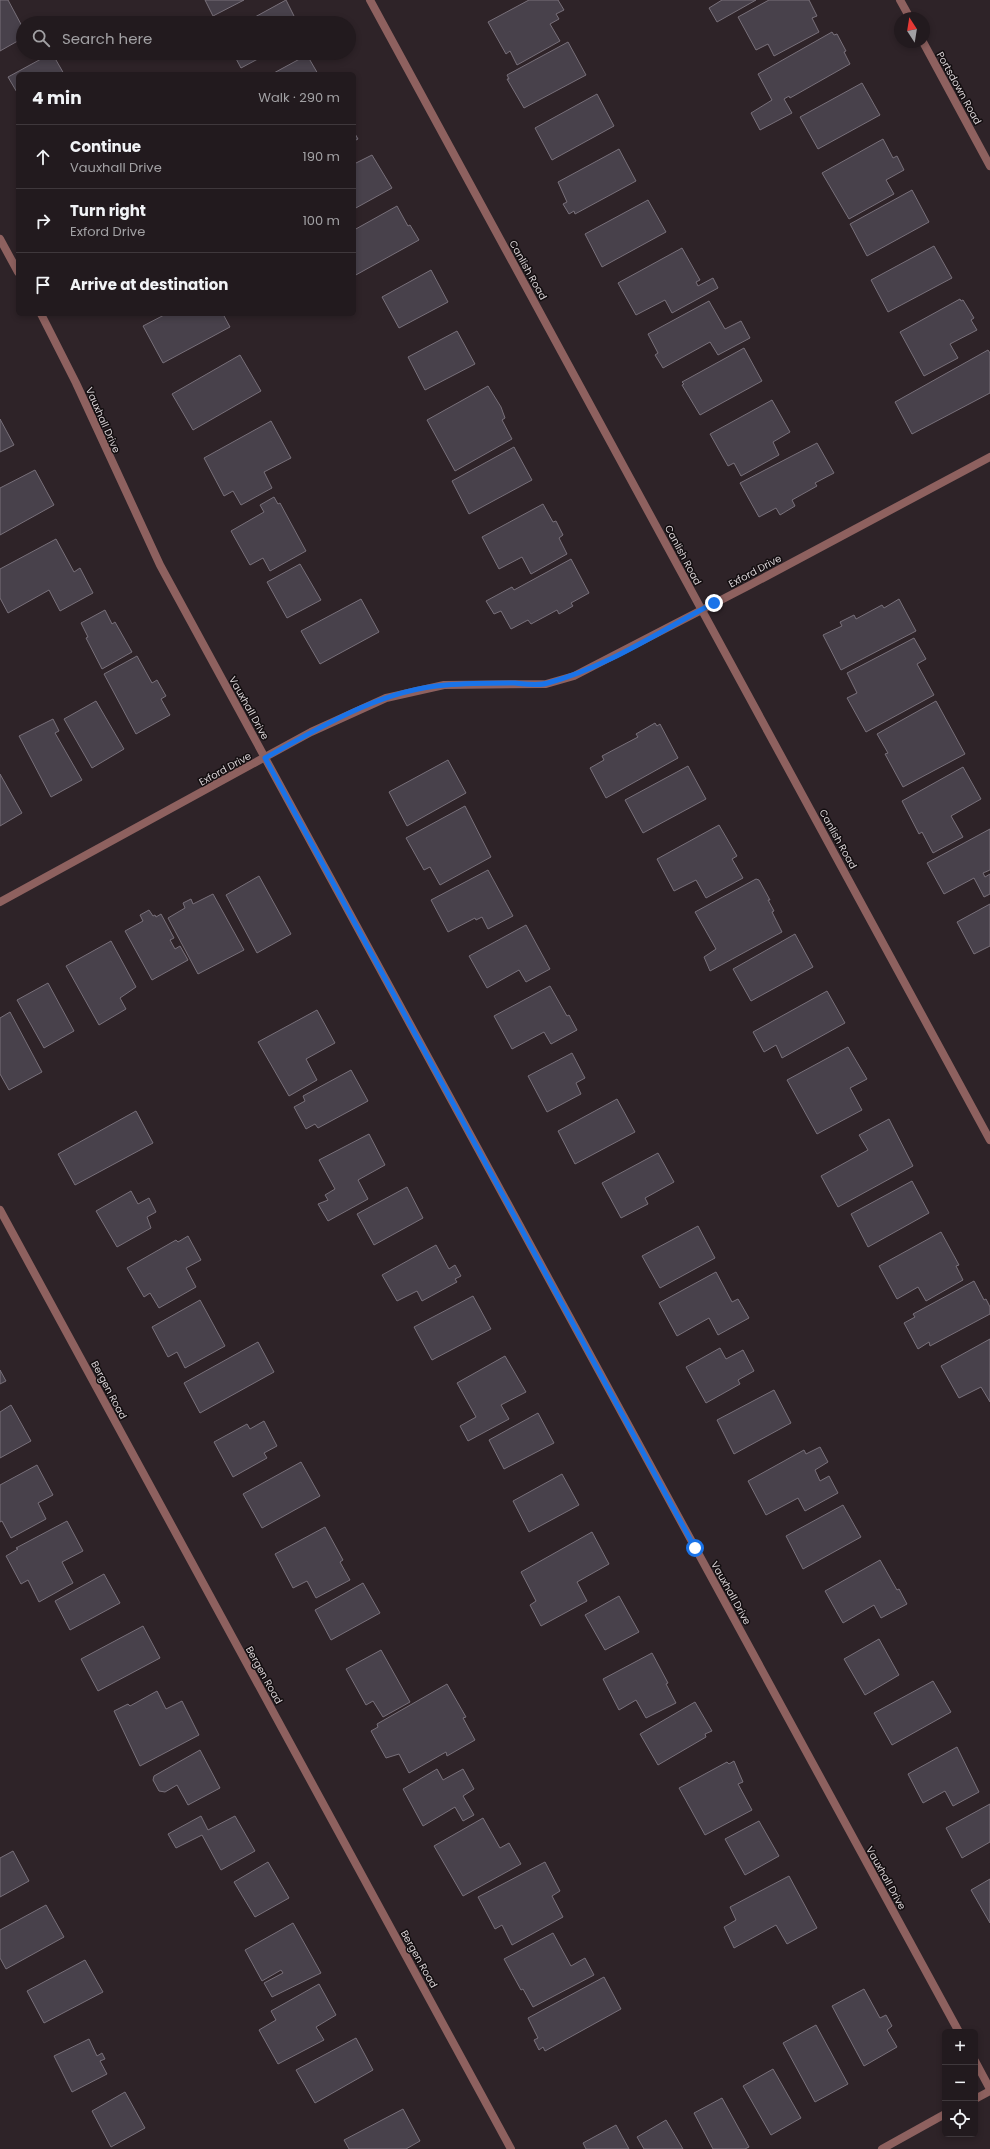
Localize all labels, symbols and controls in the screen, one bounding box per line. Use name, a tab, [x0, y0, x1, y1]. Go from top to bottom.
north arrow	[894, 12, 930, 48]
search box	[16, 16, 356, 60]
icon: search	[30, 27, 52, 49]
text: Search here	[62, 28, 152, 49]
street label: Portsdown Road	[933, 49, 985, 127]
text: 4 min	[32, 86, 82, 110]
text: Walk · 290 m	[258, 88, 340, 107]
text: Continue	[70, 136, 141, 157]
icon: ahead	[32, 146, 54, 168]
text: 190 m	[303, 147, 340, 166]
text: Vauxhall Drive	[70, 158, 162, 177]
text: Turn right	[70, 200, 146, 221]
icon: right	[32, 210, 54, 232]
text: 100 m	[303, 211, 340, 230]
text: Exford Drive	[70, 222, 145, 241]
street label: Canlish Road	[505, 237, 551, 303]
icon: arrive	[32, 274, 54, 296]
text: Arrive at destination	[70, 274, 228, 295]
street label: Vauxhall Drive	[82, 385, 124, 455]
street label: Canlish Road	[661, 522, 705, 588]
street label: Exford Drive	[726, 551, 784, 591]
route end	[705, 594, 723, 612]
street label: Vauxhall Drive	[225, 674, 273, 742]
street label: Exford Drive	[196, 748, 254, 790]
street label: Canlish Road	[815, 806, 861, 872]
street label: Bergen Road	[87, 1358, 131, 1422]
route start	[686, 1539, 704, 1557]
street label: Vauxhall Drive	[707, 1559, 755, 1627]
street label: Bergen Road	[242, 1643, 286, 1707]
street label: Vauxhall Drive	[862, 1844, 910, 1912]
street label: Bergen Road	[397, 1927, 441, 1991]
map controls	[942, 2029, 978, 2137]
button: +	[942, 2029, 978, 2065]
button: −	[942, 2065, 978, 2101]
button: locate	[942, 2101, 978, 2137]

